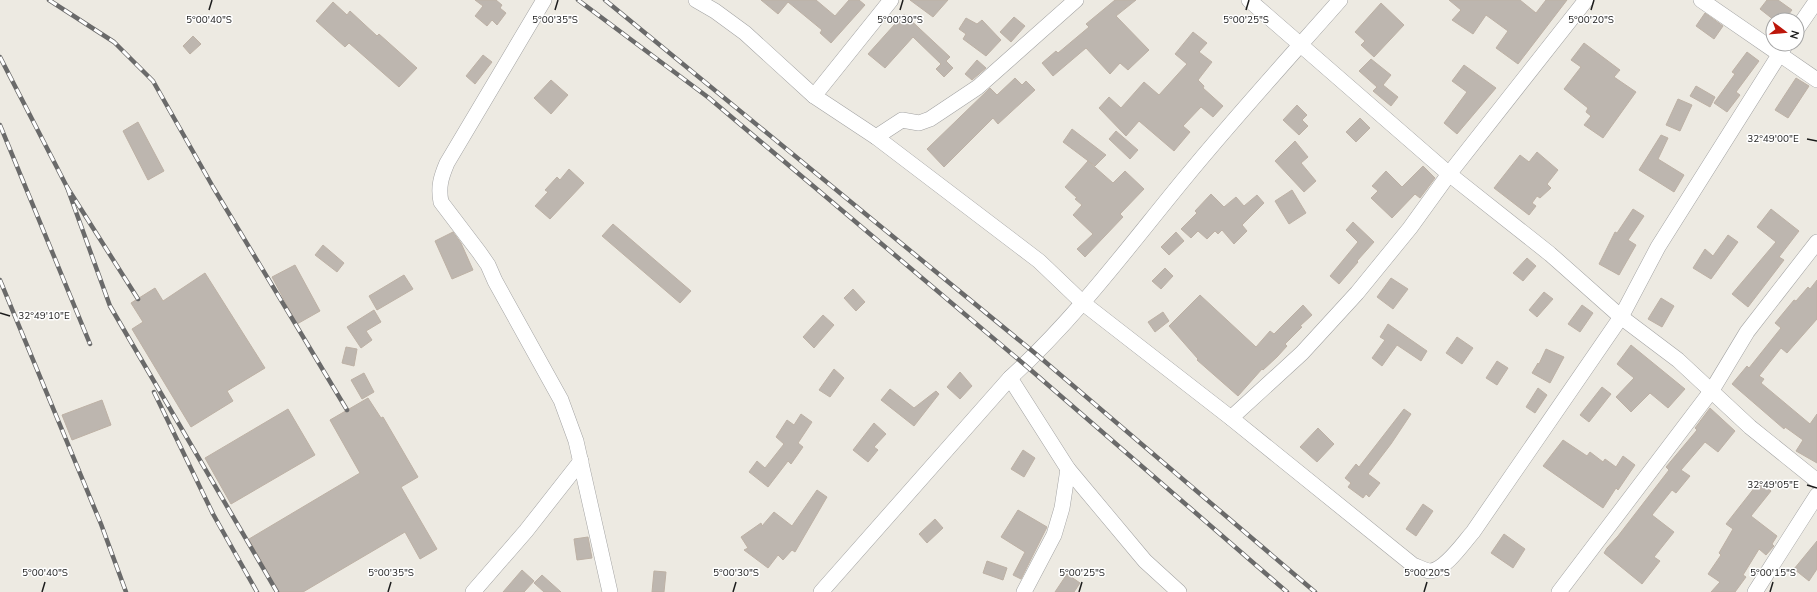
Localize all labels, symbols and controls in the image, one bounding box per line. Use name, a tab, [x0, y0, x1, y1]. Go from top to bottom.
north arrow	[1765, 12, 1805, 52]
text: 5°00'40"S	[186, 13, 232, 27]
text: 5°00'35"S	[532, 13, 578, 27]
text: 5°00'30"S	[877, 13, 923, 27]
text: 5°00'25"S	[1223, 13, 1269, 27]
text: 5°00'20"S	[1568, 13, 1614, 27]
text: N	[1786, 29, 1802, 41]
text: 32°49'00"E	[1747, 132, 1799, 146]
text: 32°49'10"E	[18, 309, 70, 323]
text: 32°49'05"E	[1747, 478, 1799, 492]
text: 5°00'40"S	[22, 566, 68, 580]
text: 5°00'35"S	[368, 566, 414, 580]
text: 5°00'30"S	[713, 566, 759, 580]
text: 5°00'25"S	[1059, 566, 1105, 580]
text: 5°00'20"S	[1404, 566, 1450, 580]
text: 5°00'15"S	[1750, 566, 1796, 580]

